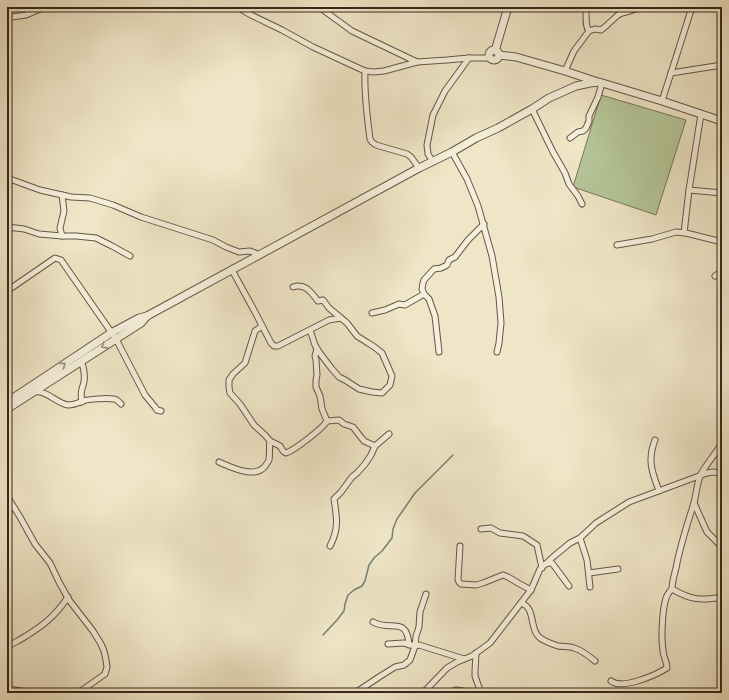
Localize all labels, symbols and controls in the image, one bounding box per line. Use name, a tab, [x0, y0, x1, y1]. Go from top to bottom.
one-way arrow	[101, 341, 108, 349]
one-way arrow	[59, 362, 66, 370]

